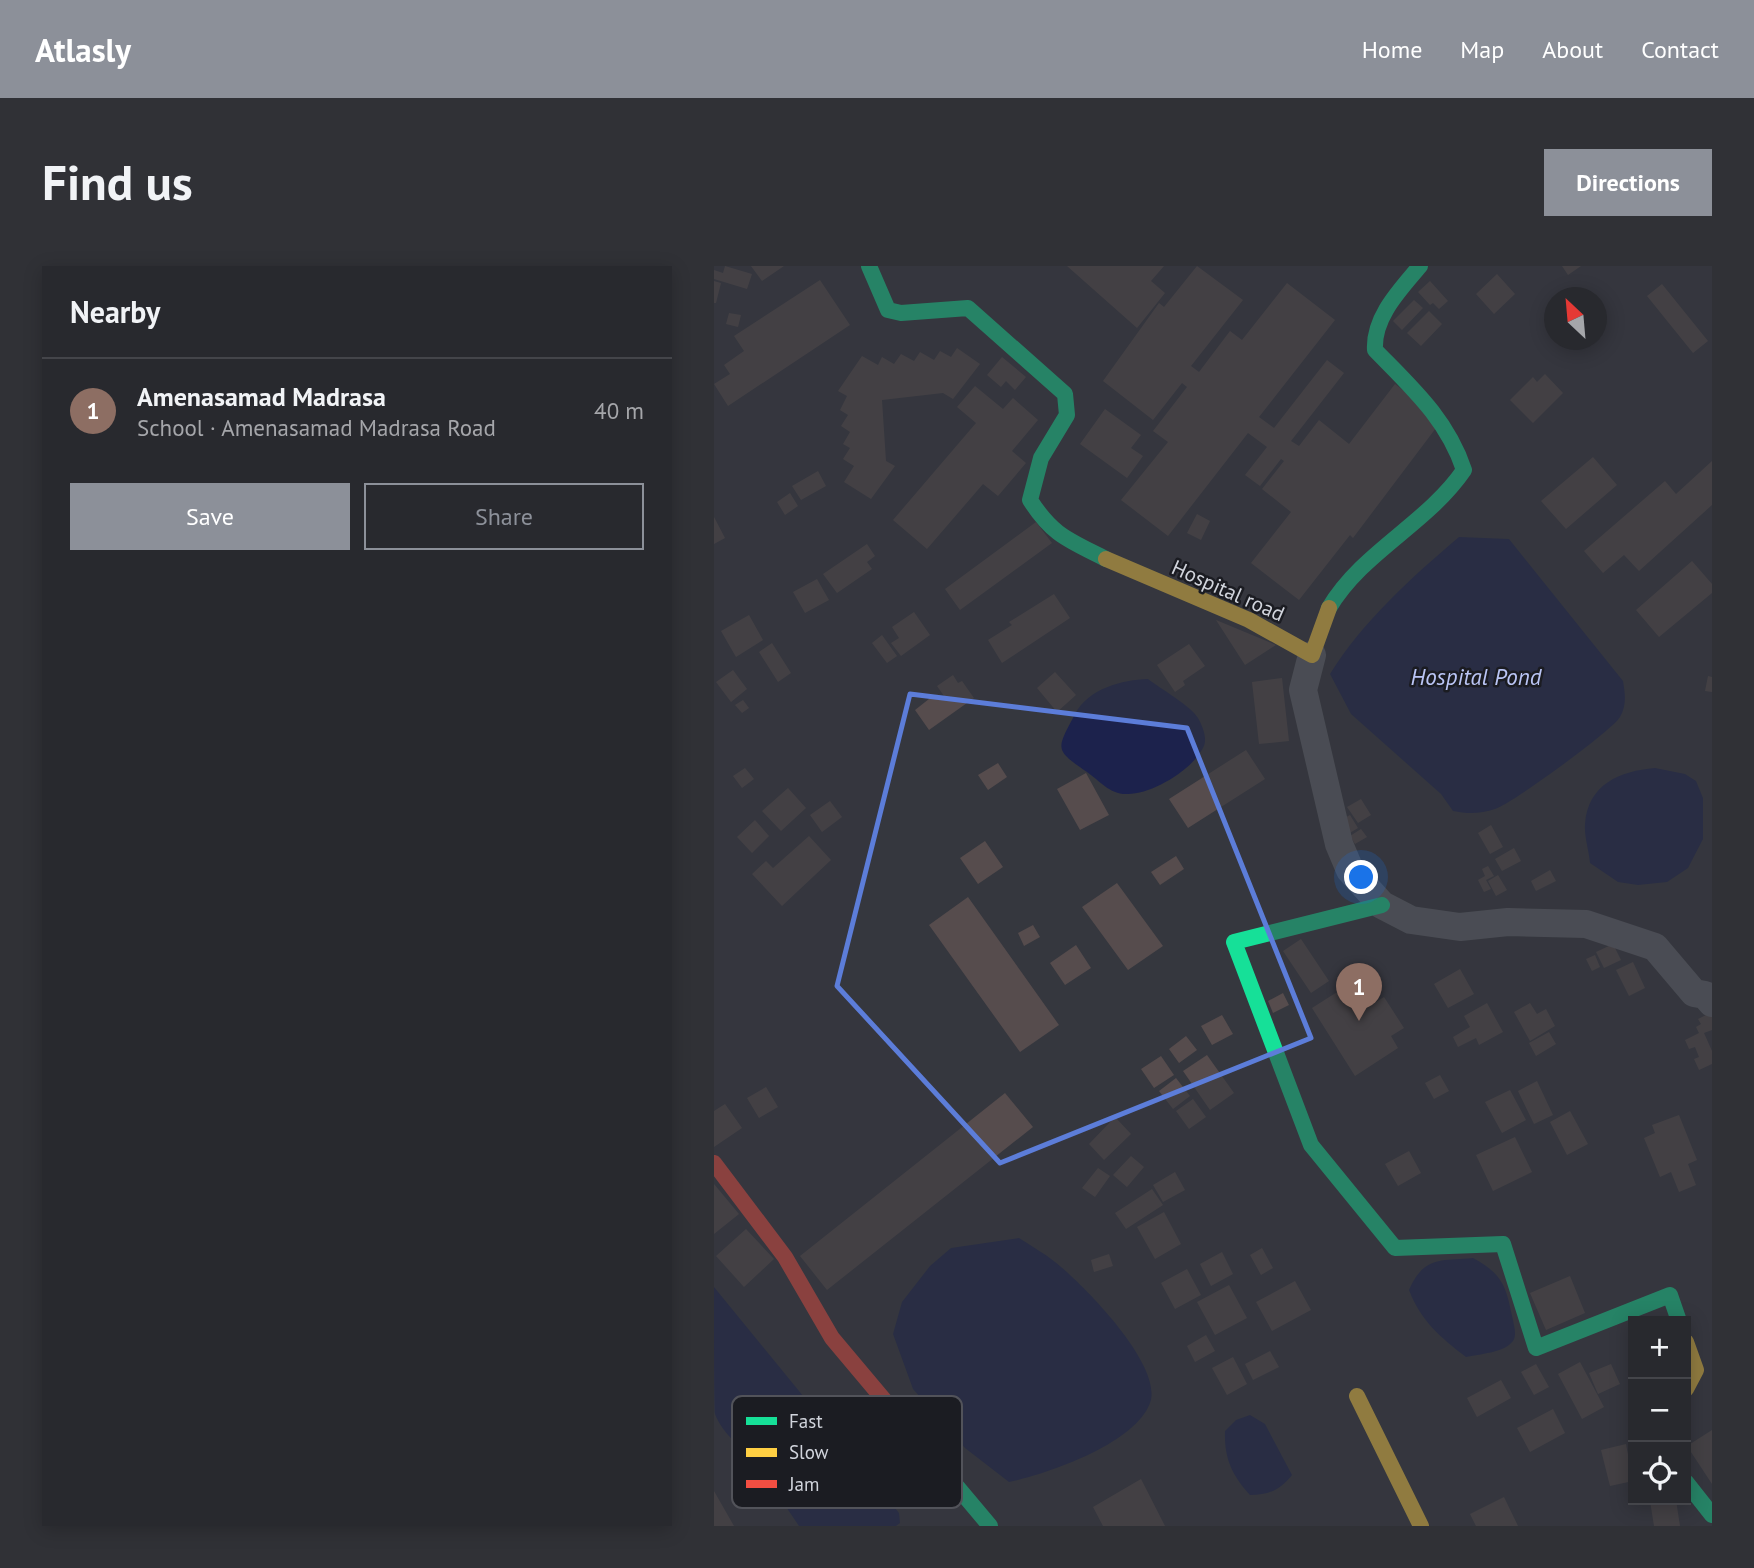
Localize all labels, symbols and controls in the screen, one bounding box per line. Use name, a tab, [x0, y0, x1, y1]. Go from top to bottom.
text: Atlasly	[35, 28, 131, 71]
text: Home	[1362, 34, 1422, 65]
text: Map	[1460, 34, 1504, 65]
text: About	[1542, 34, 1603, 65]
text: Contact	[1641, 34, 1719, 65]
button: Directions	[1544, 149, 1712, 216]
text: Find us	[42, 150, 193, 214]
north arrow	[1544, 287, 1607, 350]
text: Nearby	[70, 292, 160, 331]
text: Amenasamad Madrasa	[137, 380, 386, 413]
text: 1	[86, 396, 100, 425]
text: 40 m	[594, 396, 644, 425]
text: School · Amenasamad Madrasa Road	[137, 413, 496, 442]
button: Save	[70, 483, 350, 550]
button: Share	[364, 483, 644, 550]
street label: Hospital road	[1168, 554, 1289, 627]
water label: Hospital Pond	[1410, 662, 1543, 691]
your location	[1344, 860, 1378, 894]
pin: 1	[1336, 963, 1382, 1021]
map controls	[1628, 1316, 1691, 1505]
button: +	[1628, 1316, 1691, 1379]
button: −	[1628, 1379, 1691, 1442]
legend	[732, 1396, 962, 1508]
text: Fast	[789, 1409, 823, 1433]
text: Slow	[789, 1440, 829, 1464]
button: locate	[1628, 1442, 1691, 1505]
text: Jam	[788, 1472, 819, 1496]

